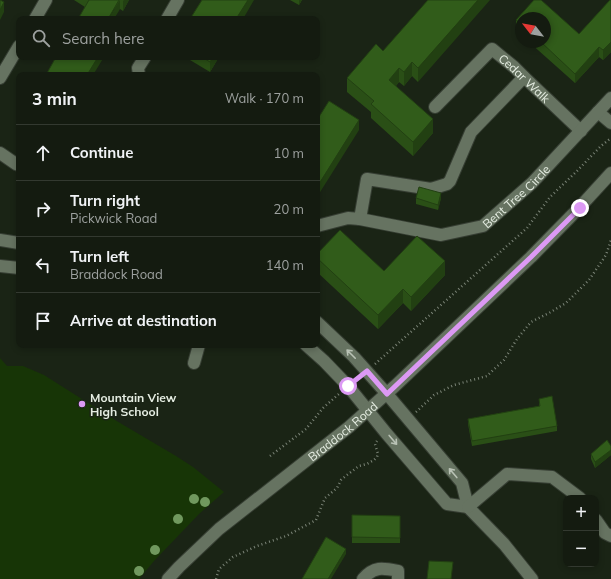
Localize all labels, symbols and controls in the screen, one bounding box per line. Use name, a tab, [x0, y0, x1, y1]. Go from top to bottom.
north arrow	[515, 12, 551, 48]
search box	[16, 16, 320, 60]
icon: search	[30, 27, 52, 49]
text: Search here	[62, 29, 144, 48]
street label: Cedar Walk	[496, 50, 554, 106]
text: 3 min	[32, 88, 77, 109]
text: Walk · 170 m	[225, 90, 304, 106]
icon: ahead	[32, 142, 54, 164]
text: Continue	[70, 143, 133, 162]
text: 10 m	[274, 145, 304, 161]
street label: Bent Tree Circle	[479, 161, 553, 231]
text: Turn right	[70, 191, 140, 210]
icon: right	[32, 198, 54, 220]
route end	[571, 199, 589, 217]
text: 20 m	[274, 201, 304, 217]
text: Pickwick Road	[70, 210, 157, 226]
text: Turn left	[70, 247, 129, 266]
icon: left	[32, 254, 54, 276]
text: 140 m	[266, 257, 304, 273]
text: Braddock Road	[70, 266, 163, 282]
icon: arrive	[32, 310, 54, 332]
text: Arrive at destination	[70, 311, 217, 330]
one-way arrow	[346, 350, 356, 359]
route start	[339, 377, 357, 395]
place label: Mountain View High School	[90, 390, 177, 419]
street label: Braddock Road	[305, 398, 380, 464]
marker: Mountain View High School	[77, 399, 87, 409]
one-way arrow	[388, 435, 397, 446]
one-way arrow	[448, 467, 457, 478]
map controls	[563, 495, 599, 567]
button: +	[563, 495, 599, 531]
button: −	[563, 531, 599, 567]

